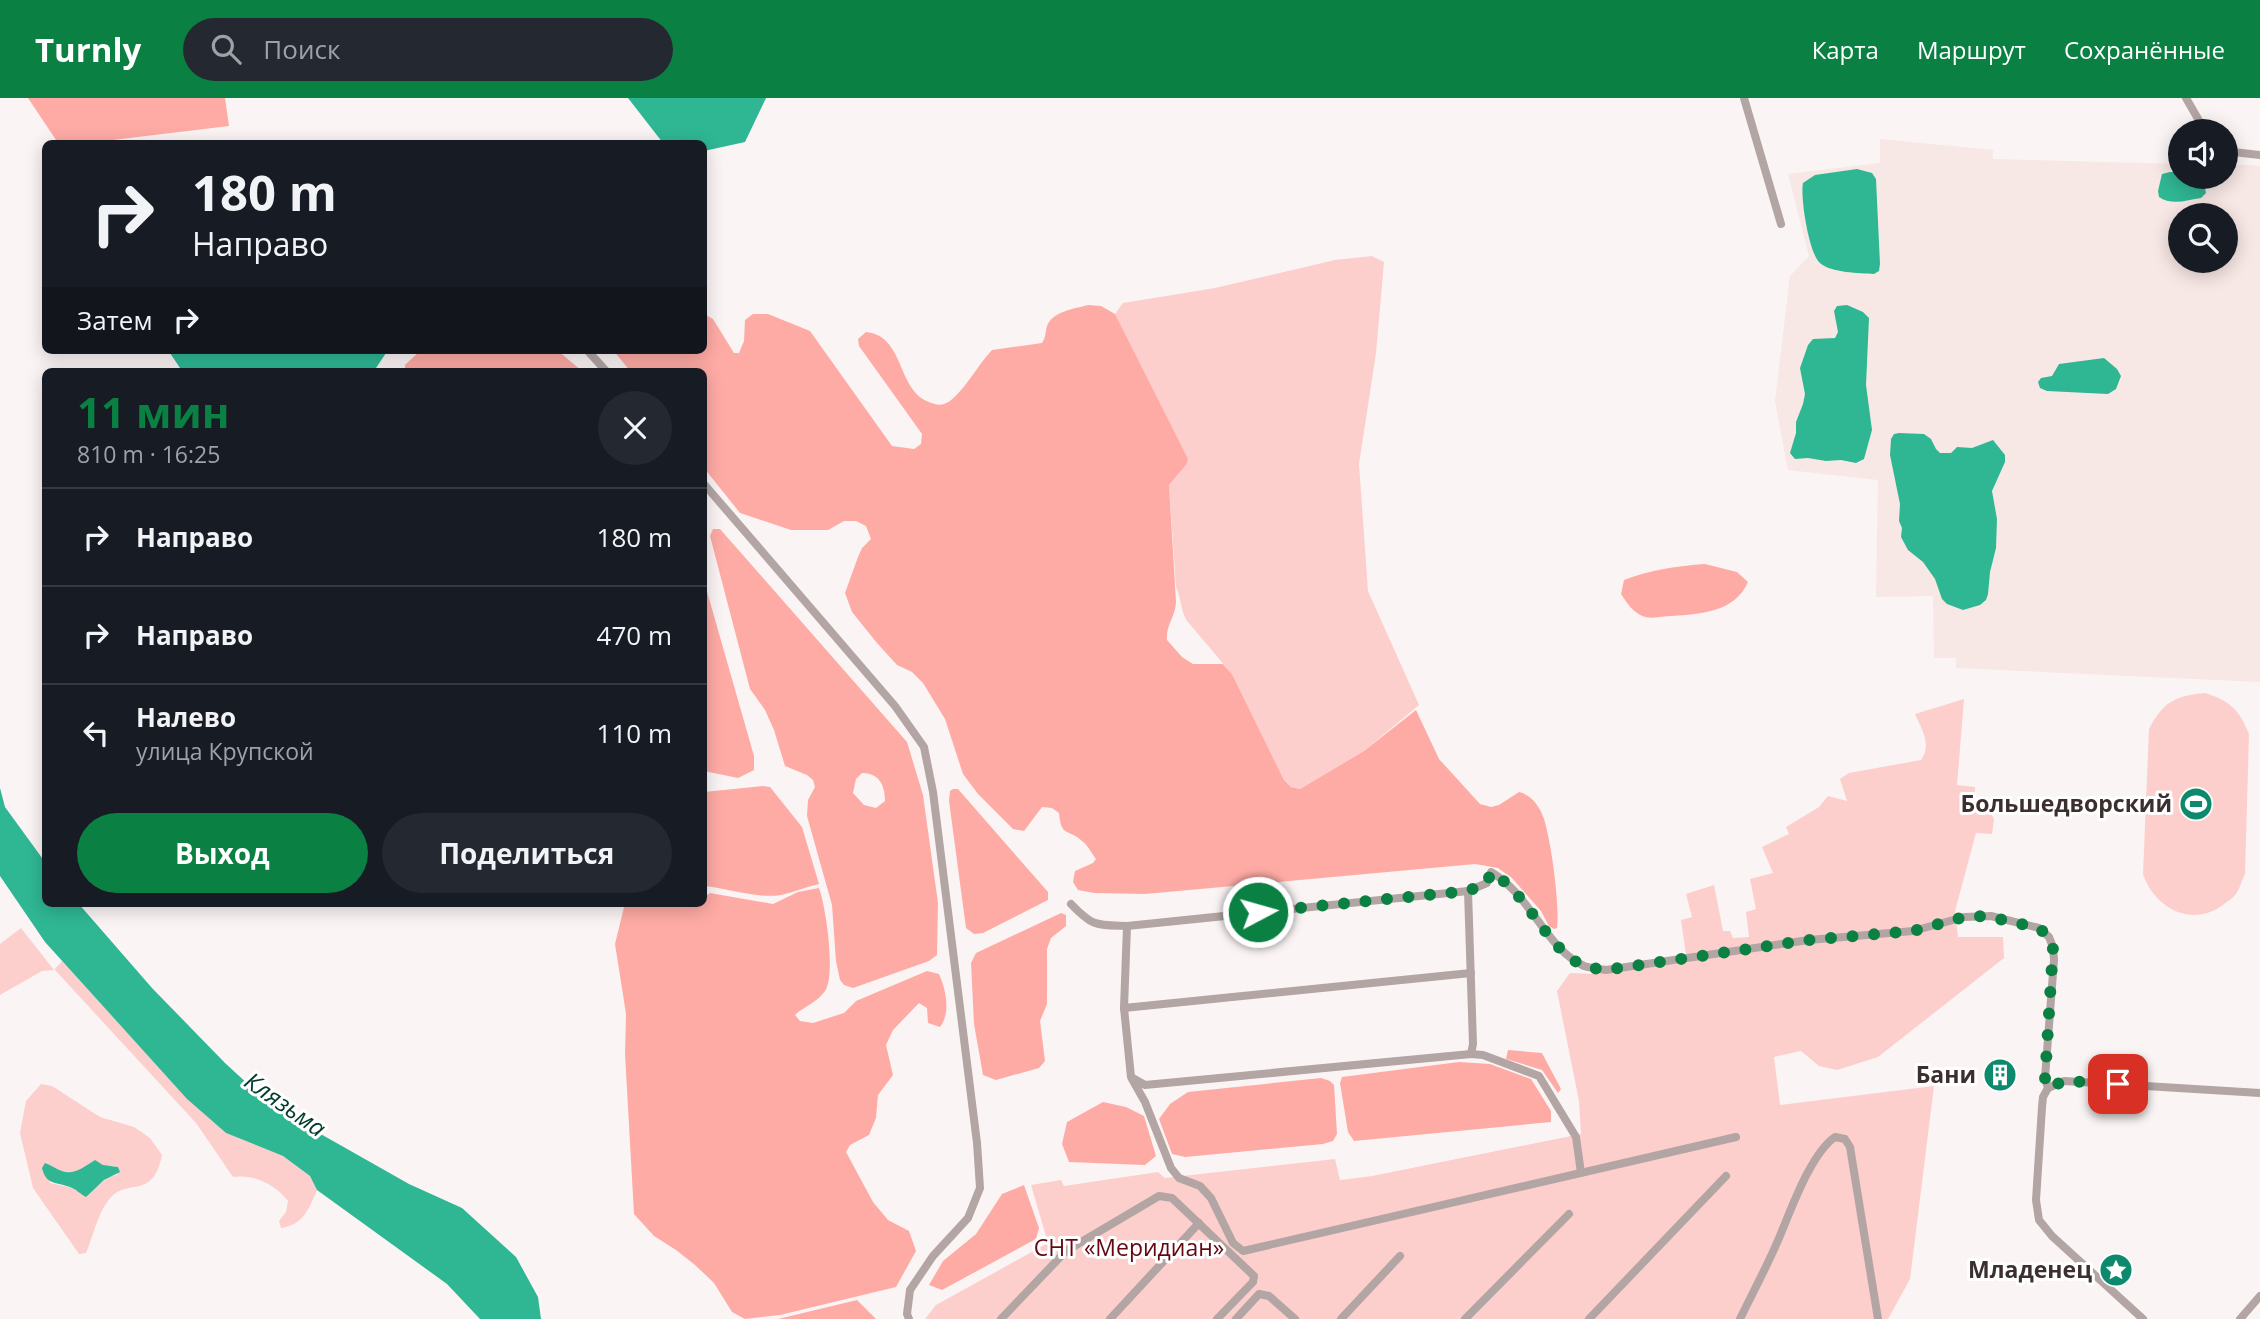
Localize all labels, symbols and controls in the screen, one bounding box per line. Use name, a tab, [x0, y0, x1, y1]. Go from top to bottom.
search box	[183, 18, 673, 81]
text: Turnly	[35, 27, 141, 72]
icon: search	[207, 30, 245, 68]
text: Поиск	[263, 31, 340, 67]
text: Карта	[1812, 33, 1879, 66]
text: Маршрут	[1917, 33, 2026, 66]
text: Сохранённые	[2064, 33, 2225, 66]
map controls	[2168, 119, 2238, 273]
button: sound	[2168, 119, 2238, 189]
text: 180 m	[192, 159, 337, 225]
icon: right	[77, 168, 168, 259]
button: search	[2168, 203, 2238, 273]
text: Направо	[192, 222, 328, 265]
icon: right	[167, 301, 205, 339]
text: Затем	[77, 302, 153, 338]
text: 11 мин	[77, 383, 229, 440]
button: close	[598, 391, 672, 465]
text: 810 m · 16:25	[77, 438, 220, 470]
icon: right	[77, 518, 115, 556]
text: Направо	[136, 519, 253, 555]
text: 180 m	[597, 519, 672, 555]
icon: right	[77, 616, 115, 654]
text: Направо	[136, 617, 253, 653]
text: 470 m	[597, 617, 672, 653]
text: Налево	[136, 699, 236, 735]
icon: left	[77, 714, 115, 752]
text: 110 m	[597, 715, 672, 751]
text: улица Крупской	[136, 735, 314, 767]
sports icon: Большедворский	[2177, 785, 2215, 823]
place label: Большедворский	[1961, 787, 2172, 819]
button: Выход	[77, 813, 368, 893]
button: Поделиться	[382, 813, 672, 893]
position arrow	[1221, 875, 1295, 949]
pin	[2088, 1054, 2148, 1114]
building icon: Бани	[1981, 1056, 2019, 1094]
place label: Бани	[1916, 1058, 1976, 1090]
water label: Клязьма	[239, 1064, 333, 1144]
icon: arrive	[2099, 1065, 2137, 1103]
park label: СНТ «Меридиан»	[1034, 1231, 1224, 1263]
place icon: Младенец	[2097, 1251, 2135, 1289]
place label: Младенец	[1968, 1253, 2092, 1285]

